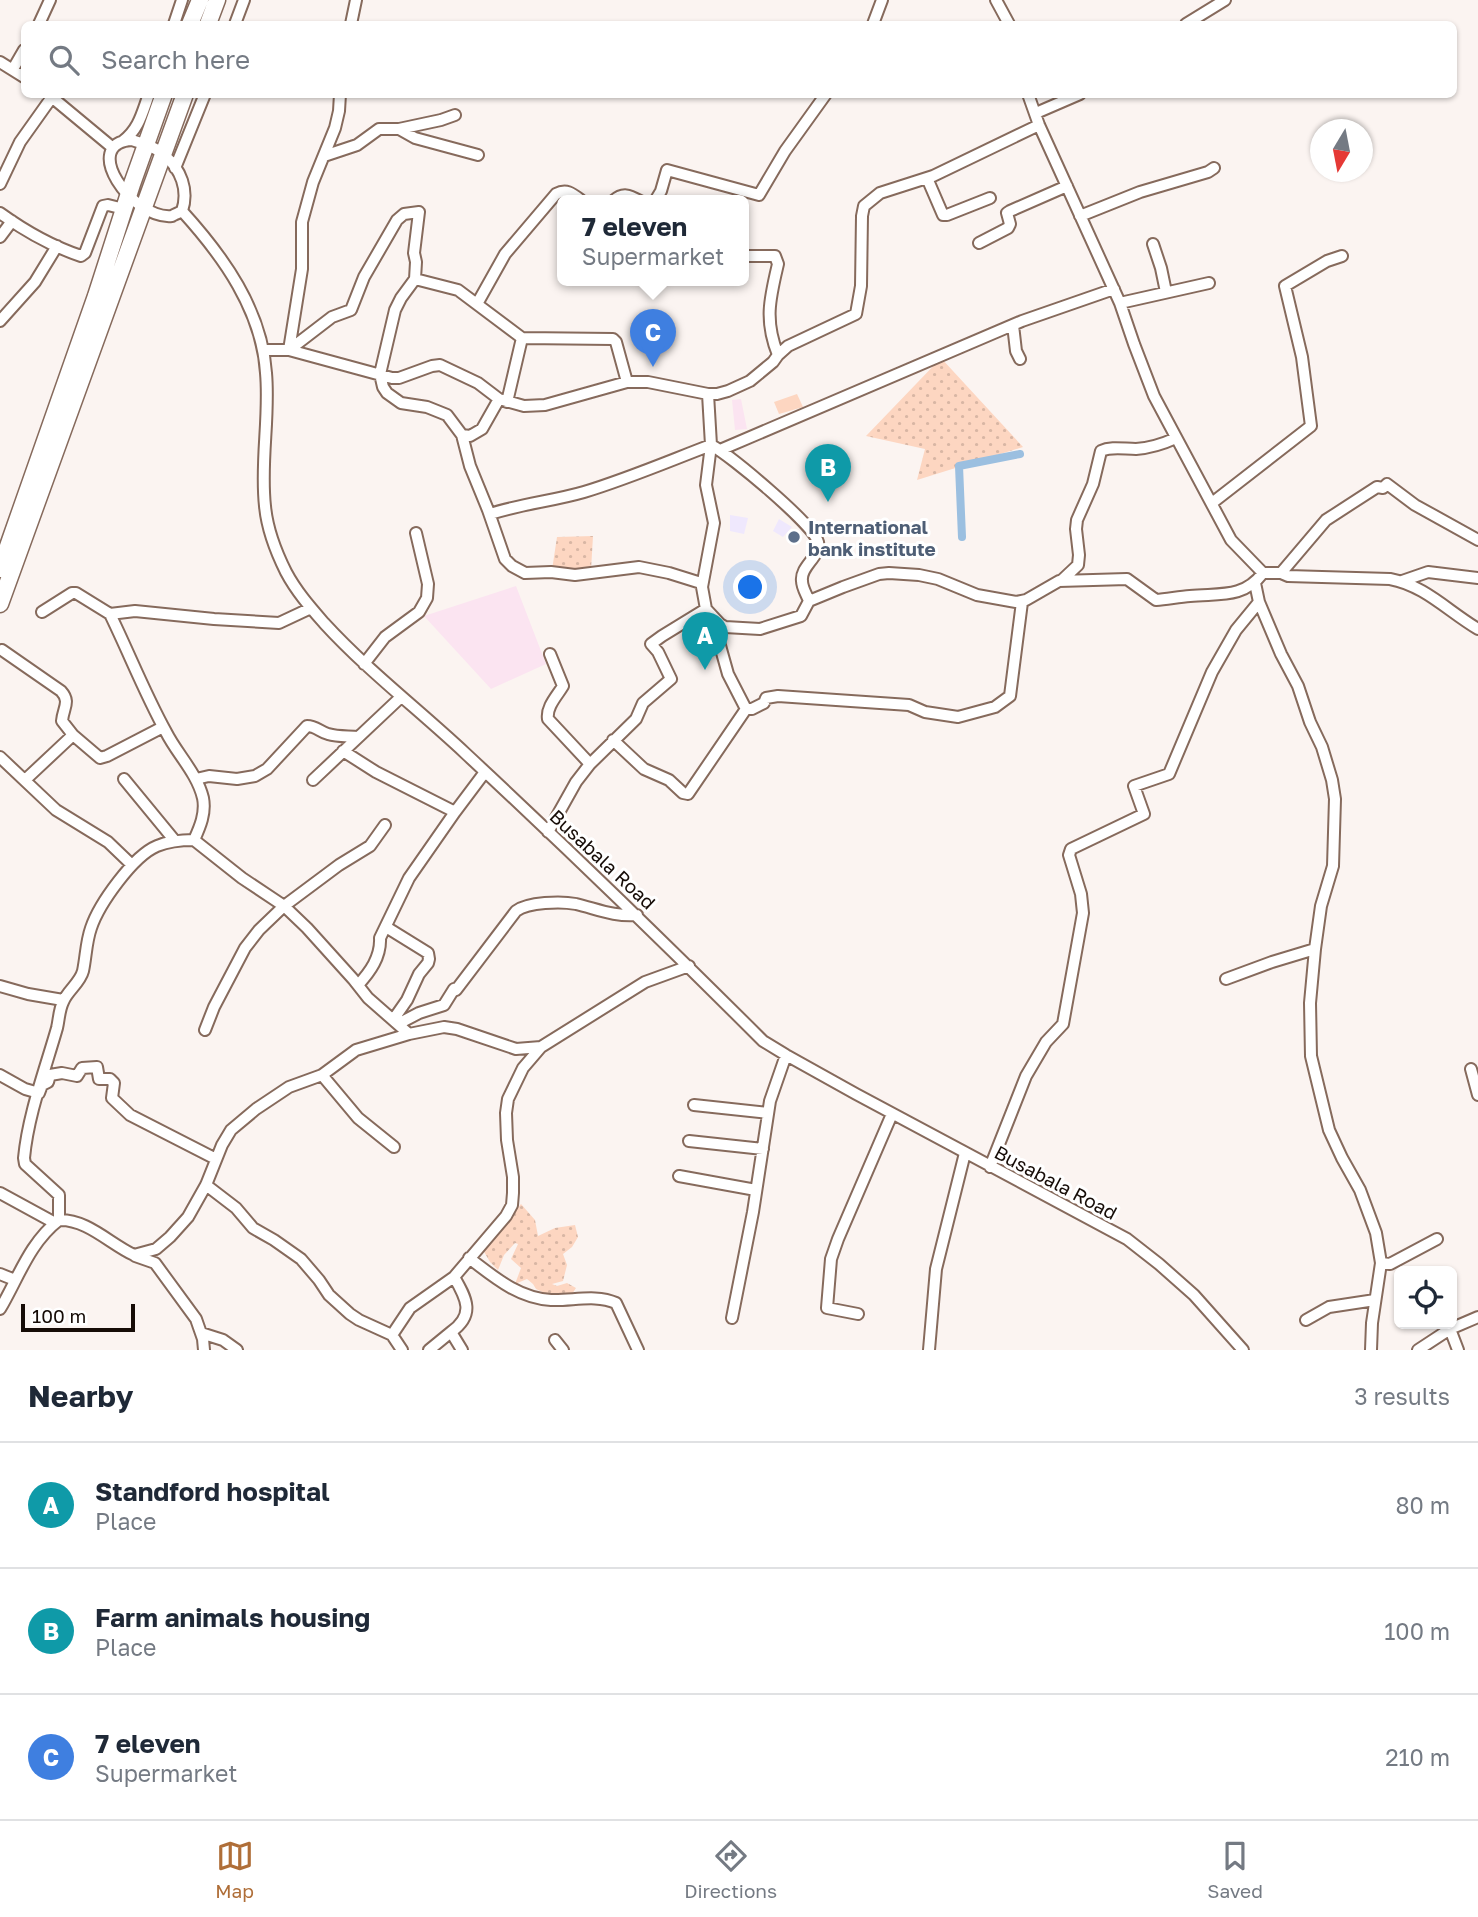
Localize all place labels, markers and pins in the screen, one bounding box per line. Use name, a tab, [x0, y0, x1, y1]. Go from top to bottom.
pin: C	[630, 309, 676, 367]
pin: B	[805, 444, 851, 502]
place label: International bank institute	[808, 515, 936, 560]
marker: International bank institute	[786, 529, 802, 545]
pin: A	[682, 612, 728, 670]

